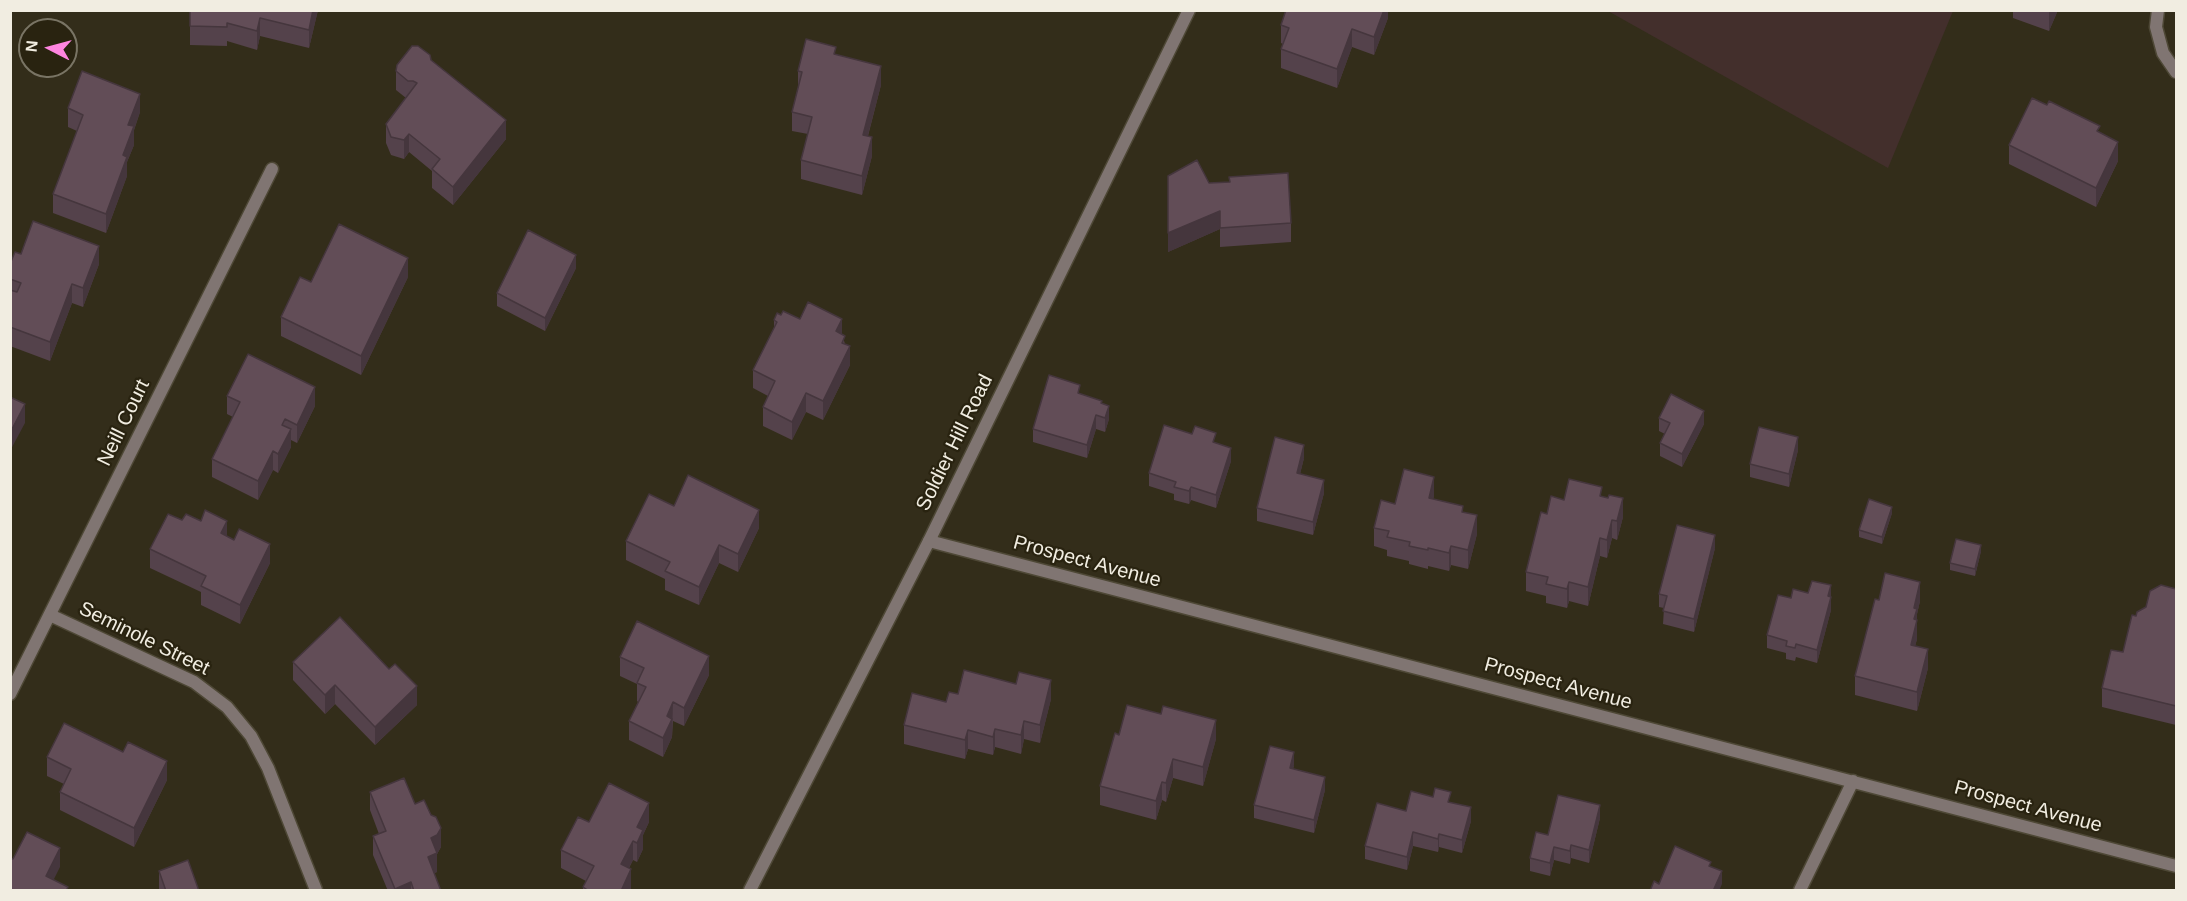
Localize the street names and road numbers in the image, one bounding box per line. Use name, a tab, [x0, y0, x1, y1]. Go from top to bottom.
street label: Soldier Hill Road	[912, 371, 998, 515]
street label: Neill Court	[93, 376, 155, 470]
street label: Prospect Avenue	[1011, 531, 1163, 593]
street label: Seminole Street	[75, 597, 213, 681]
street label: Prospect Avenue	[1482, 653, 1634, 715]
street label: Prospect Avenue	[1952, 776, 2104, 838]

